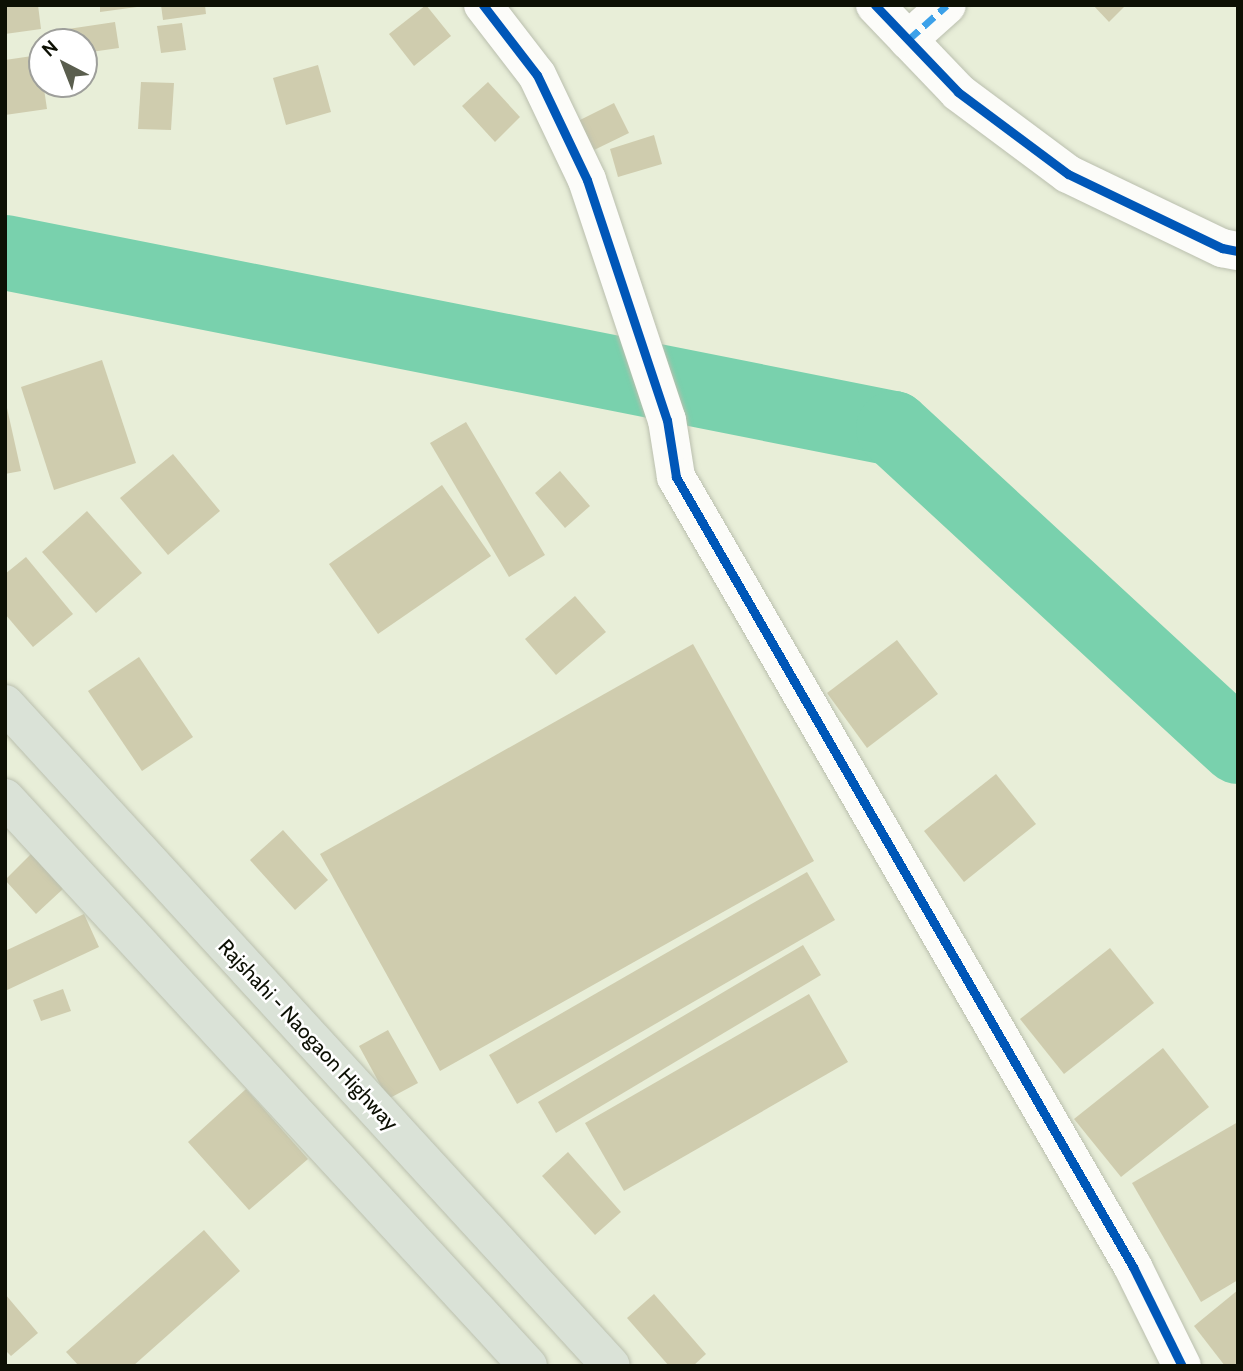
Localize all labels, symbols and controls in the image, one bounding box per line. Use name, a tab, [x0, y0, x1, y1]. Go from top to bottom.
north arrow	[28, 28, 98, 98]
text: N	[37, 35, 63, 62]
street label: Rajshahi - Naogaon Highway	[213, 934, 403, 1136]

